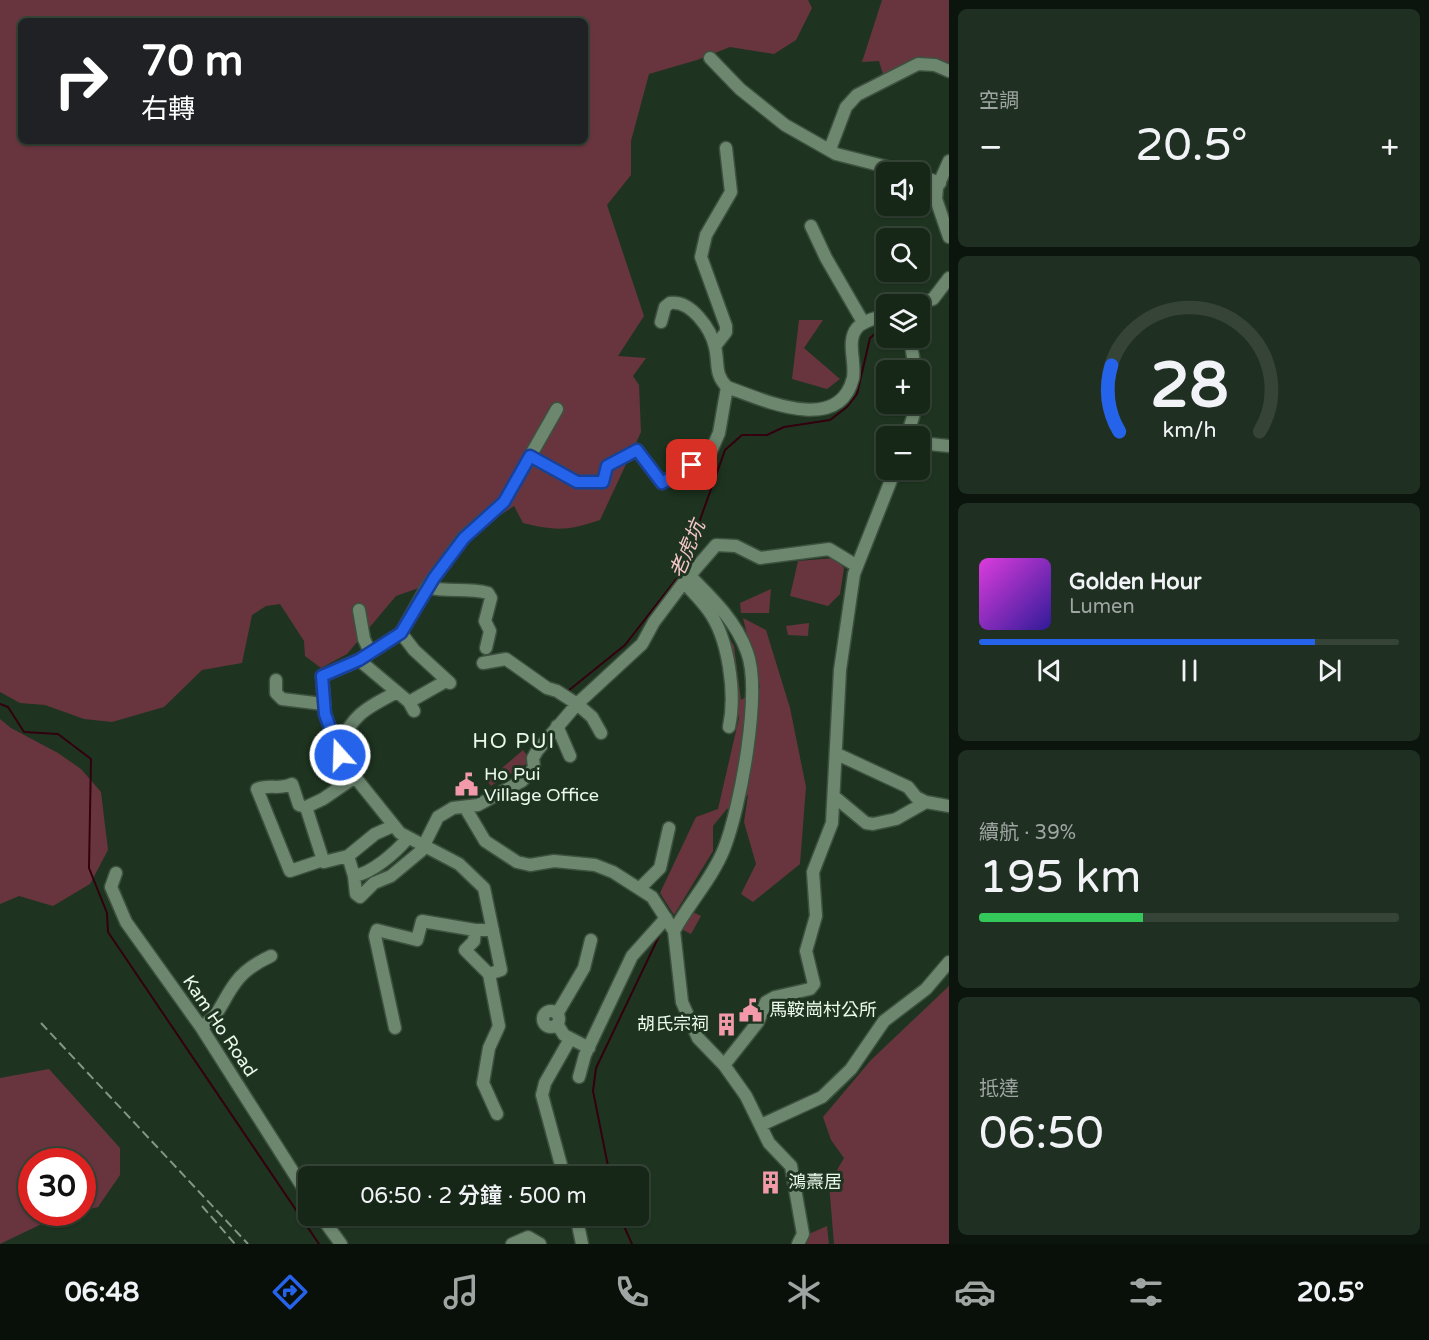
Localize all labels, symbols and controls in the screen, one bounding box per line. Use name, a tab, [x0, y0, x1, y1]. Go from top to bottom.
text: 70 m	[141, 36, 243, 87]
icon: right	[42, 42, 120, 120]
text: 空調	[979, 89, 1019, 113]
text: 右轉	[141, 93, 195, 126]
text: 20.5°	[1135, 119, 1248, 173]
text: −	[979, 128, 1003, 167]
text: +	[1380, 128, 1399, 167]
map controls	[876, 162, 930, 480]
button: sound	[876, 162, 930, 216]
button: search	[876, 228, 930, 282]
button: layers	[876, 294, 930, 348]
text: 28	[1150, 349, 1228, 424]
button: +	[876, 360, 930, 414]
text: km/h	[1162, 417, 1216, 443]
button: −	[876, 426, 930, 480]
pin	[666, 439, 717, 490]
icon: arrive	[675, 448, 708, 481]
water label: 老虎坑	[665, 514, 712, 582]
text: Golden Hour	[1069, 569, 1201, 595]
text: Lumen	[1069, 595, 1135, 619]
icon: previous	[1033, 654, 1066, 687]
icon: pause	[1173, 654, 1206, 687]
icon: next	[1313, 654, 1346, 687]
position arrow	[308, 723, 372, 787]
district label: HO PUI	[472, 729, 556, 754]
place label: Ho Pui Village Office	[484, 763, 599, 806]
public building icon: Ho Pui Village Office	[453, 771, 479, 797]
text: 續航 · 39%	[979, 821, 1076, 845]
text: 195 km	[979, 851, 1141, 905]
street label: Kam Ho Road	[178, 971, 262, 1081]
public building icon: 馬鞍崗村公所	[738, 997, 764, 1023]
place label: 馬鞍崗村公所	[769, 999, 877, 1021]
building icon: 胡氏宗祠	[714, 1011, 740, 1037]
place label: 胡氏宗祠	[637, 1013, 709, 1035]
text: 抵達	[979, 1077, 1019, 1101]
text: 06:50	[979, 1107, 1104, 1161]
speed limit sign: 30	[18, 1148, 96, 1226]
building icon: 鴻燾居	[757, 1169, 783, 1195]
place label: 鴻燾居	[788, 1171, 842, 1193]
text: 06:50 · 2 分鐘 · 500 m	[360, 1183, 587, 1209]
icon: directions	[269, 1271, 311, 1313]
icon: music	[440, 1271, 482, 1313]
icon: phone	[611, 1271, 653, 1313]
icon: climate	[783, 1271, 825, 1313]
icon: car	[954, 1271, 996, 1313]
icon: filters	[1125, 1271, 1167, 1313]
text: 06:48	[65, 1276, 140, 1309]
text: 20.5°	[1297, 1276, 1364, 1309]

